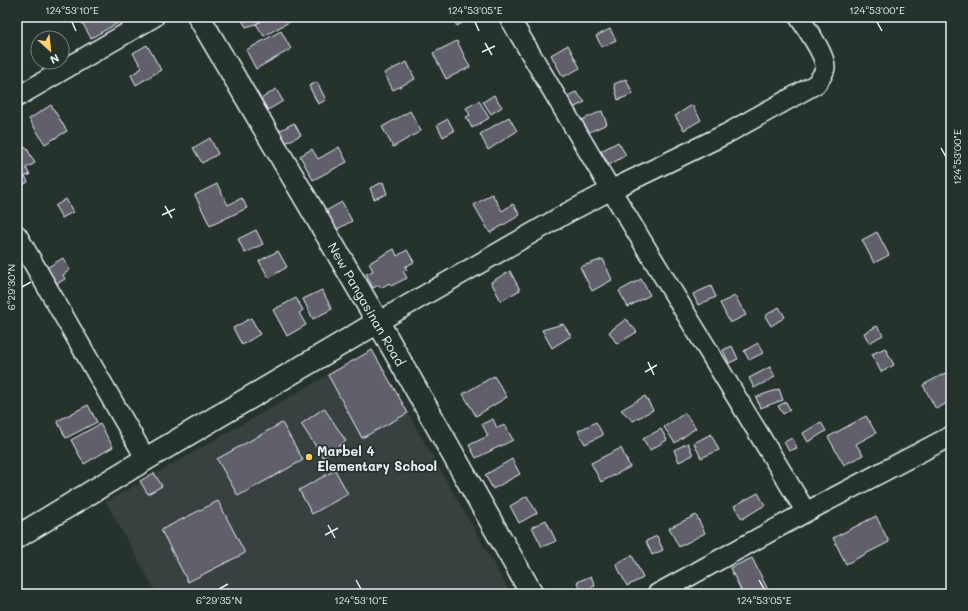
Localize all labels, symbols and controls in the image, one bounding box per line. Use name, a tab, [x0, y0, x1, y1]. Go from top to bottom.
text: 124°53'10"E	[45, 3, 99, 17]
text: 124°53'05"E	[448, 3, 503, 17]
text: 124°53'00"E	[849, 3, 905, 17]
north arrow	[30, 30, 70, 70]
text: N	[48, 51, 62, 68]
text: 124°53'00"E	[950, 129, 964, 185]
street label: New Pangasinan Road	[325, 239, 409, 369]
text: 6°29'30"N	[4, 264, 18, 310]
place label: Marbel 4 Elementary School	[317, 442, 437, 475]
marker: Marbel 4 Elementary School	[304, 452, 314, 462]
text: 6°29'35"N	[196, 593, 242, 607]
text: 124°53'10"E	[334, 593, 388, 607]
text: 124°53'05"E	[737, 593, 792, 607]

